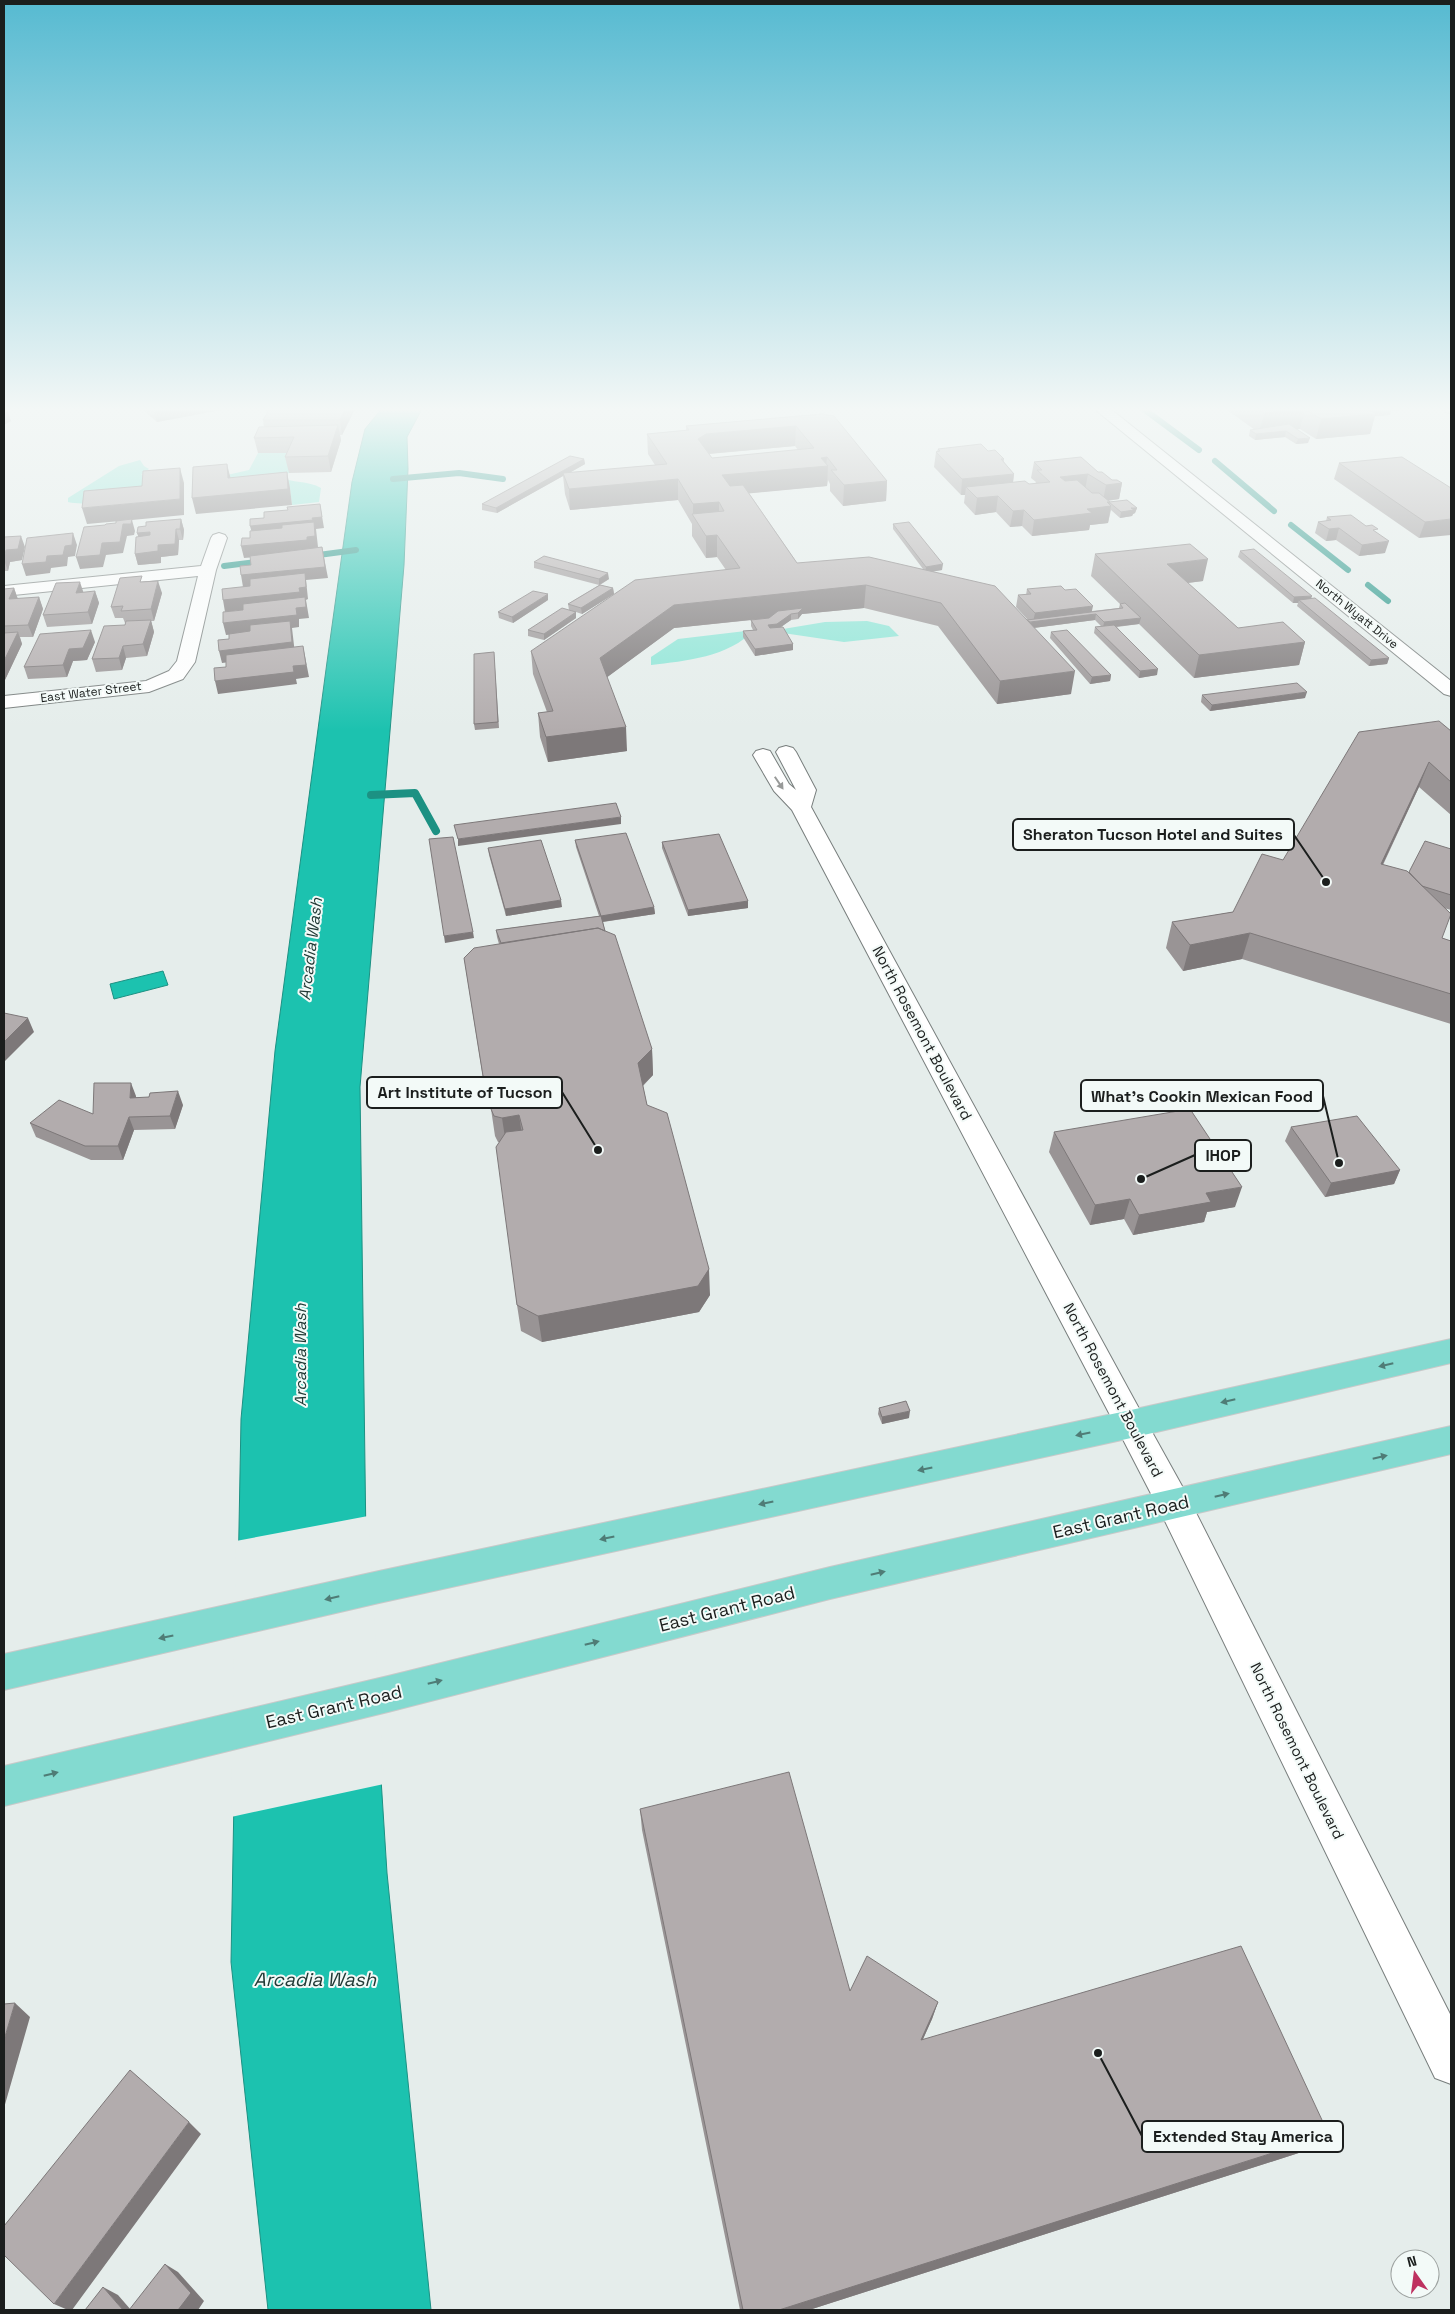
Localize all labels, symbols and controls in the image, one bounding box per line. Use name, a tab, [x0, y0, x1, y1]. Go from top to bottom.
street label: North Wyatt Drive	[1312, 576, 1402, 652]
street label: East Water Street	[39, 678, 143, 706]
one-way arrow	[775, 776, 784, 789]
callout: Sheraton Tucson Hotel and Suites	[1013, 819, 1294, 850]
text: Sheraton Tucson Hotel and Suites	[1023, 824, 1283, 845]
water label: Arcadia Wash	[294, 895, 327, 1001]
street label: North Rosemont Boulevard	[868, 942, 976, 1123]
callout: Art Institute of Tucson	[367, 1077, 562, 1108]
callout: What’s Cookin Mexican Food	[1081, 1080, 1323, 1111]
text: Art Institute of Tucson	[378, 1082, 552, 1103]
text: What’s Cookin Mexican Food	[1091, 1086, 1313, 1107]
callout: IHOP	[1195, 1140, 1251, 1171]
text: IHOP	[1205, 1145, 1241, 1166]
street label: North Rosemont Boulevard	[1059, 1299, 1167, 1480]
water label: Arcadia Wash	[290, 1302, 311, 1407]
one-way arrow	[1379, 1361, 1394, 1369]
one-way arrow	[1220, 1398, 1236, 1406]
one-way arrow	[1076, 1430, 1091, 1438]
one-way arrow	[1373, 1453, 1388, 1461]
one-way arrow	[917, 1465, 932, 1473]
street label: East Grant Road	[1050, 1490, 1191, 1543]
one-way arrow	[1215, 1490, 1230, 1498]
one-way arrow	[757, 1500, 773, 1508]
one-way arrow	[600, 1534, 615, 1542]
one-way arrow	[870, 1569, 885, 1577]
street label: East Grant Road	[657, 1581, 797, 1637]
one-way arrow	[325, 1594, 340, 1602]
one-way arrow	[157, 1633, 173, 1641]
one-way arrow	[585, 1639, 600, 1647]
street label: North Rosemont Boulevard	[1246, 1659, 1349, 1842]
one-way arrow	[427, 1678, 442, 1686]
street label: East Grant Road	[263, 1680, 404, 1733]
one-way arrow	[44, 1770, 59, 1778]
water label: Arcadia Wash	[254, 1967, 377, 1992]
callout: Extended Stay America	[1142, 2121, 1343, 2152]
text: Extended Stay America	[1153, 2126, 1333, 2147]
north arrow	[1390, 2249, 1440, 2299]
text: N	[1405, 2252, 1419, 2271]

